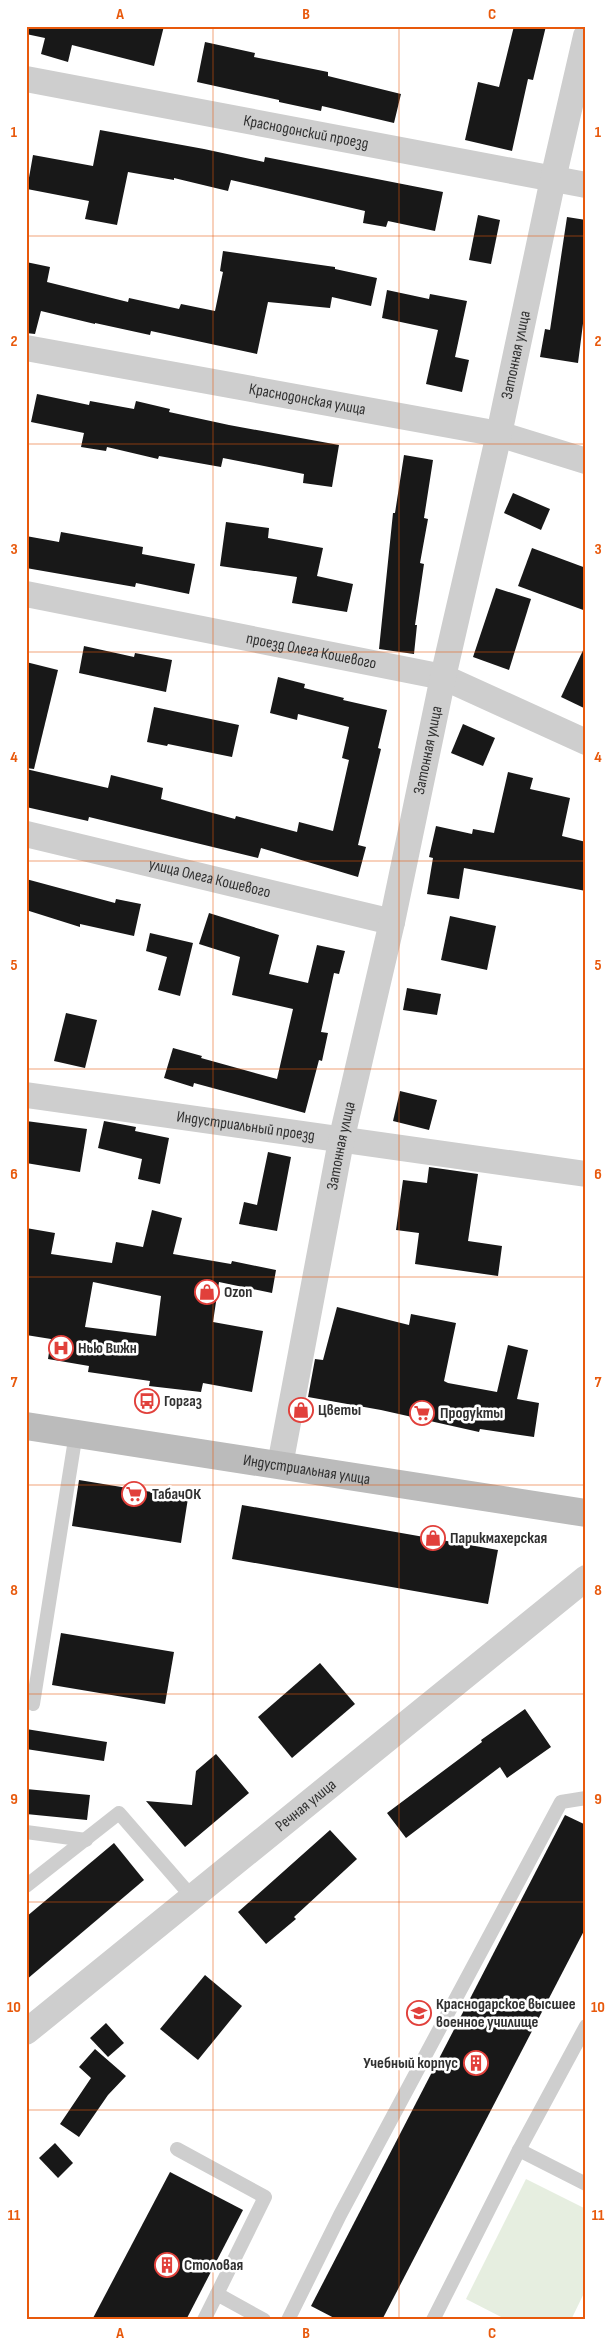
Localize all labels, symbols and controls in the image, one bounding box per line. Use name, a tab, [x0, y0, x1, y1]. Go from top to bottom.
text: A	[115, 5, 124, 24]
text: B	[302, 5, 310, 24]
text: C	[488, 5, 496, 24]
street label: Краснодонский проезд	[242, 111, 370, 153]
text: 1	[11, 123, 18, 142]
text: 1	[595, 123, 602, 142]
street label: Затонная улица	[497, 309, 534, 401]
text: 2	[10, 332, 18, 351]
text: 2	[594, 332, 602, 351]
street label: Краснодонская улица	[248, 379, 367, 419]
text: 3	[10, 540, 18, 559]
text: 3	[594, 540, 602, 559]
street label: проезд Олега Кошевого	[245, 629, 378, 673]
street label: Затонная улица	[409, 704, 446, 796]
text: 4	[10, 748, 18, 767]
text: 4	[594, 748, 602, 767]
street label: улица Олега Кошевого	[147, 854, 273, 902]
text: 5	[10, 956, 18, 975]
text: 5	[594, 956, 602, 975]
street label: Затонная улица	[322, 1100, 359, 1192]
street label: Индустриальный проезд	[175, 1107, 316, 1145]
text: 6	[10, 1165, 18, 1184]
text: 6	[594, 1165, 602, 1184]
shop icon: Ozon	[194, 1279, 220, 1305]
place label: Ozon	[224, 1283, 252, 1302]
hospital icon: Нью Вижн	[48, 1335, 74, 1361]
place label: Нью Вижн	[78, 1339, 137, 1358]
text: 7	[11, 1373, 18, 1392]
text: 7	[595, 1373, 602, 1392]
bus stop icon: Горгаз	[134, 1388, 160, 1414]
place label: Горгаз	[164, 1392, 202, 1411]
shop icon: Цветы	[288, 1397, 314, 1423]
supermarket icon: Продукты	[409, 1400, 435, 1426]
place label: Цветы	[318, 1401, 361, 1420]
place label: Продукты	[440, 1404, 503, 1423]
street label: Индустриальная улица	[242, 1450, 372, 1489]
supermarket icon: ТабачОК	[121, 1481, 147, 1507]
place label: ТабачОК	[152, 1485, 201, 1504]
shop icon: Парикмахерская	[420, 1525, 446, 1551]
place label: Парикмахерская	[450, 1529, 547, 1548]
text: 8	[10, 1581, 18, 1600]
text: 8	[594, 1581, 602, 1600]
street label: Речная улица	[271, 1775, 340, 1836]
text: 9	[10, 1790, 18, 1809]
text: 9	[594, 1790, 602, 1809]
place label: Краснодарское высшее военное училище	[436, 1995, 576, 2032]
text: 10	[7, 1998, 21, 2017]
text: 10	[591, 1998, 605, 2017]
school or university icon: Краснодарское высшее военное училище	[406, 2000, 432, 2026]
building icon: Учебный корпус	[463, 2050, 489, 2076]
place label: Учебный корпус	[363, 2054, 458, 2073]
text: 11	[8, 2206, 21, 2225]
text: 11	[592, 2206, 605, 2225]
building icon: Столовая	[154, 2252, 180, 2278]
place label: Столовая	[184, 2256, 243, 2275]
text: A	[115, 2324, 124, 2343]
text: B	[302, 2324, 310, 2343]
text: C	[488, 2324, 496, 2343]

